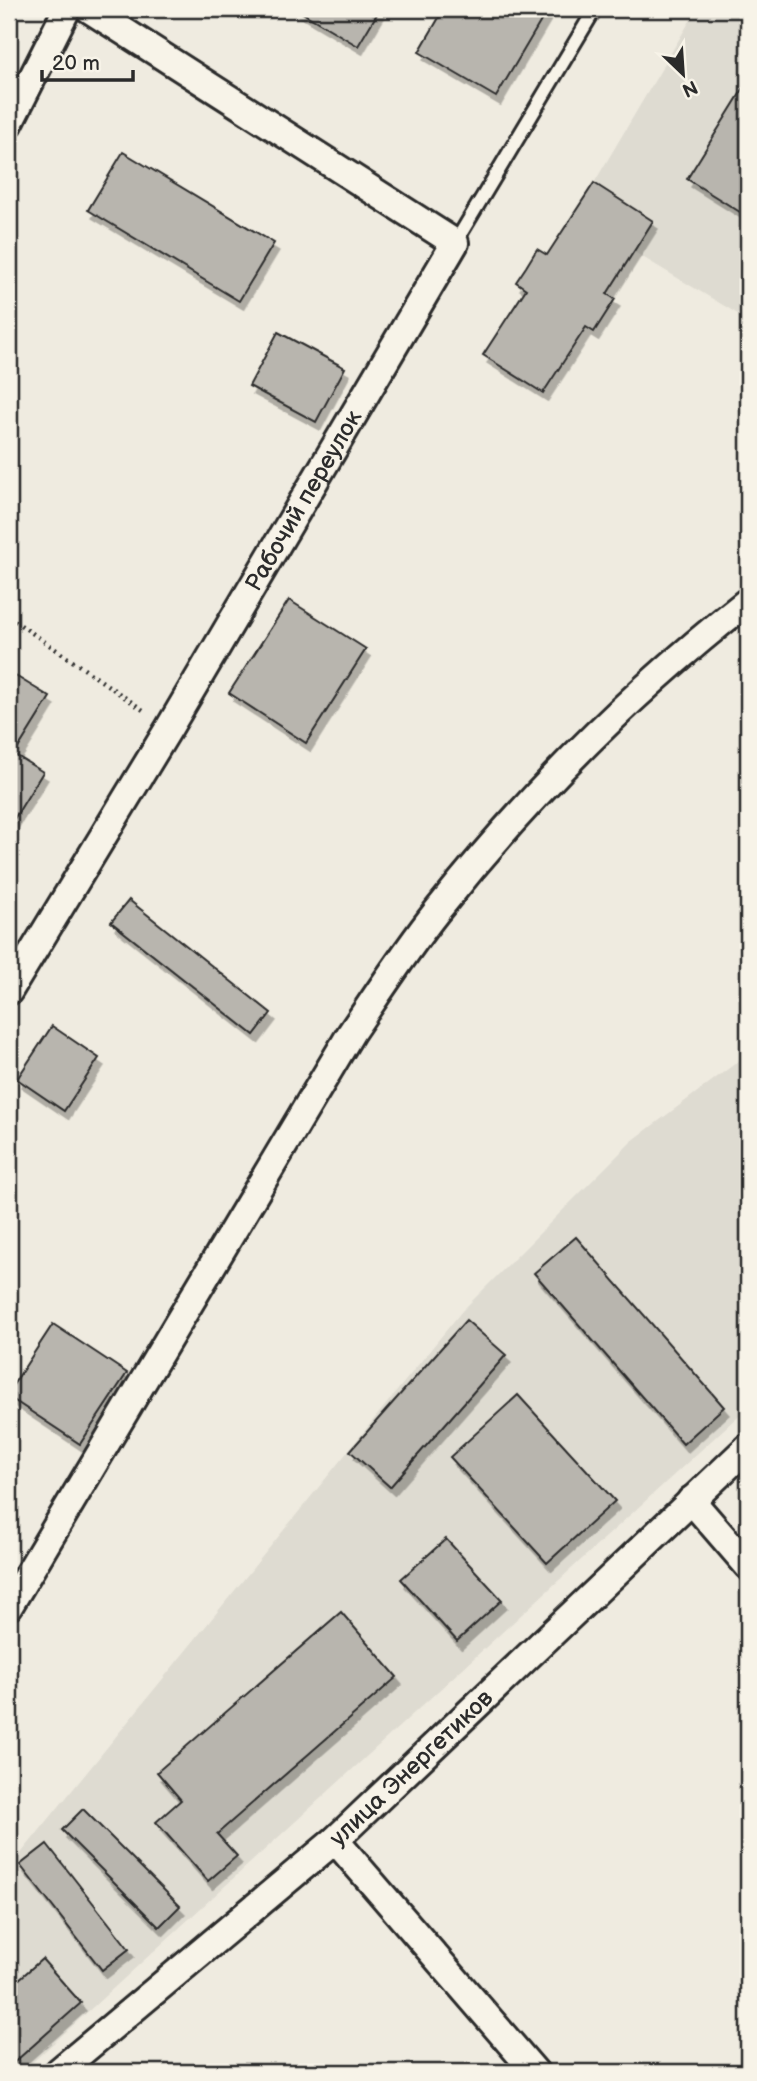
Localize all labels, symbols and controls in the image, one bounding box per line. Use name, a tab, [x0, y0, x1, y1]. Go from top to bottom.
scale bar	[42, 38, 133, 82]
north arrow	[648, 38, 718, 108]
text: 20 m	[52, 51, 100, 76]
text: N	[678, 75, 701, 101]
street label: Рабочий переулок	[239, 405, 368, 597]
street label: улица Энергетиков	[323, 1683, 499, 1853]

